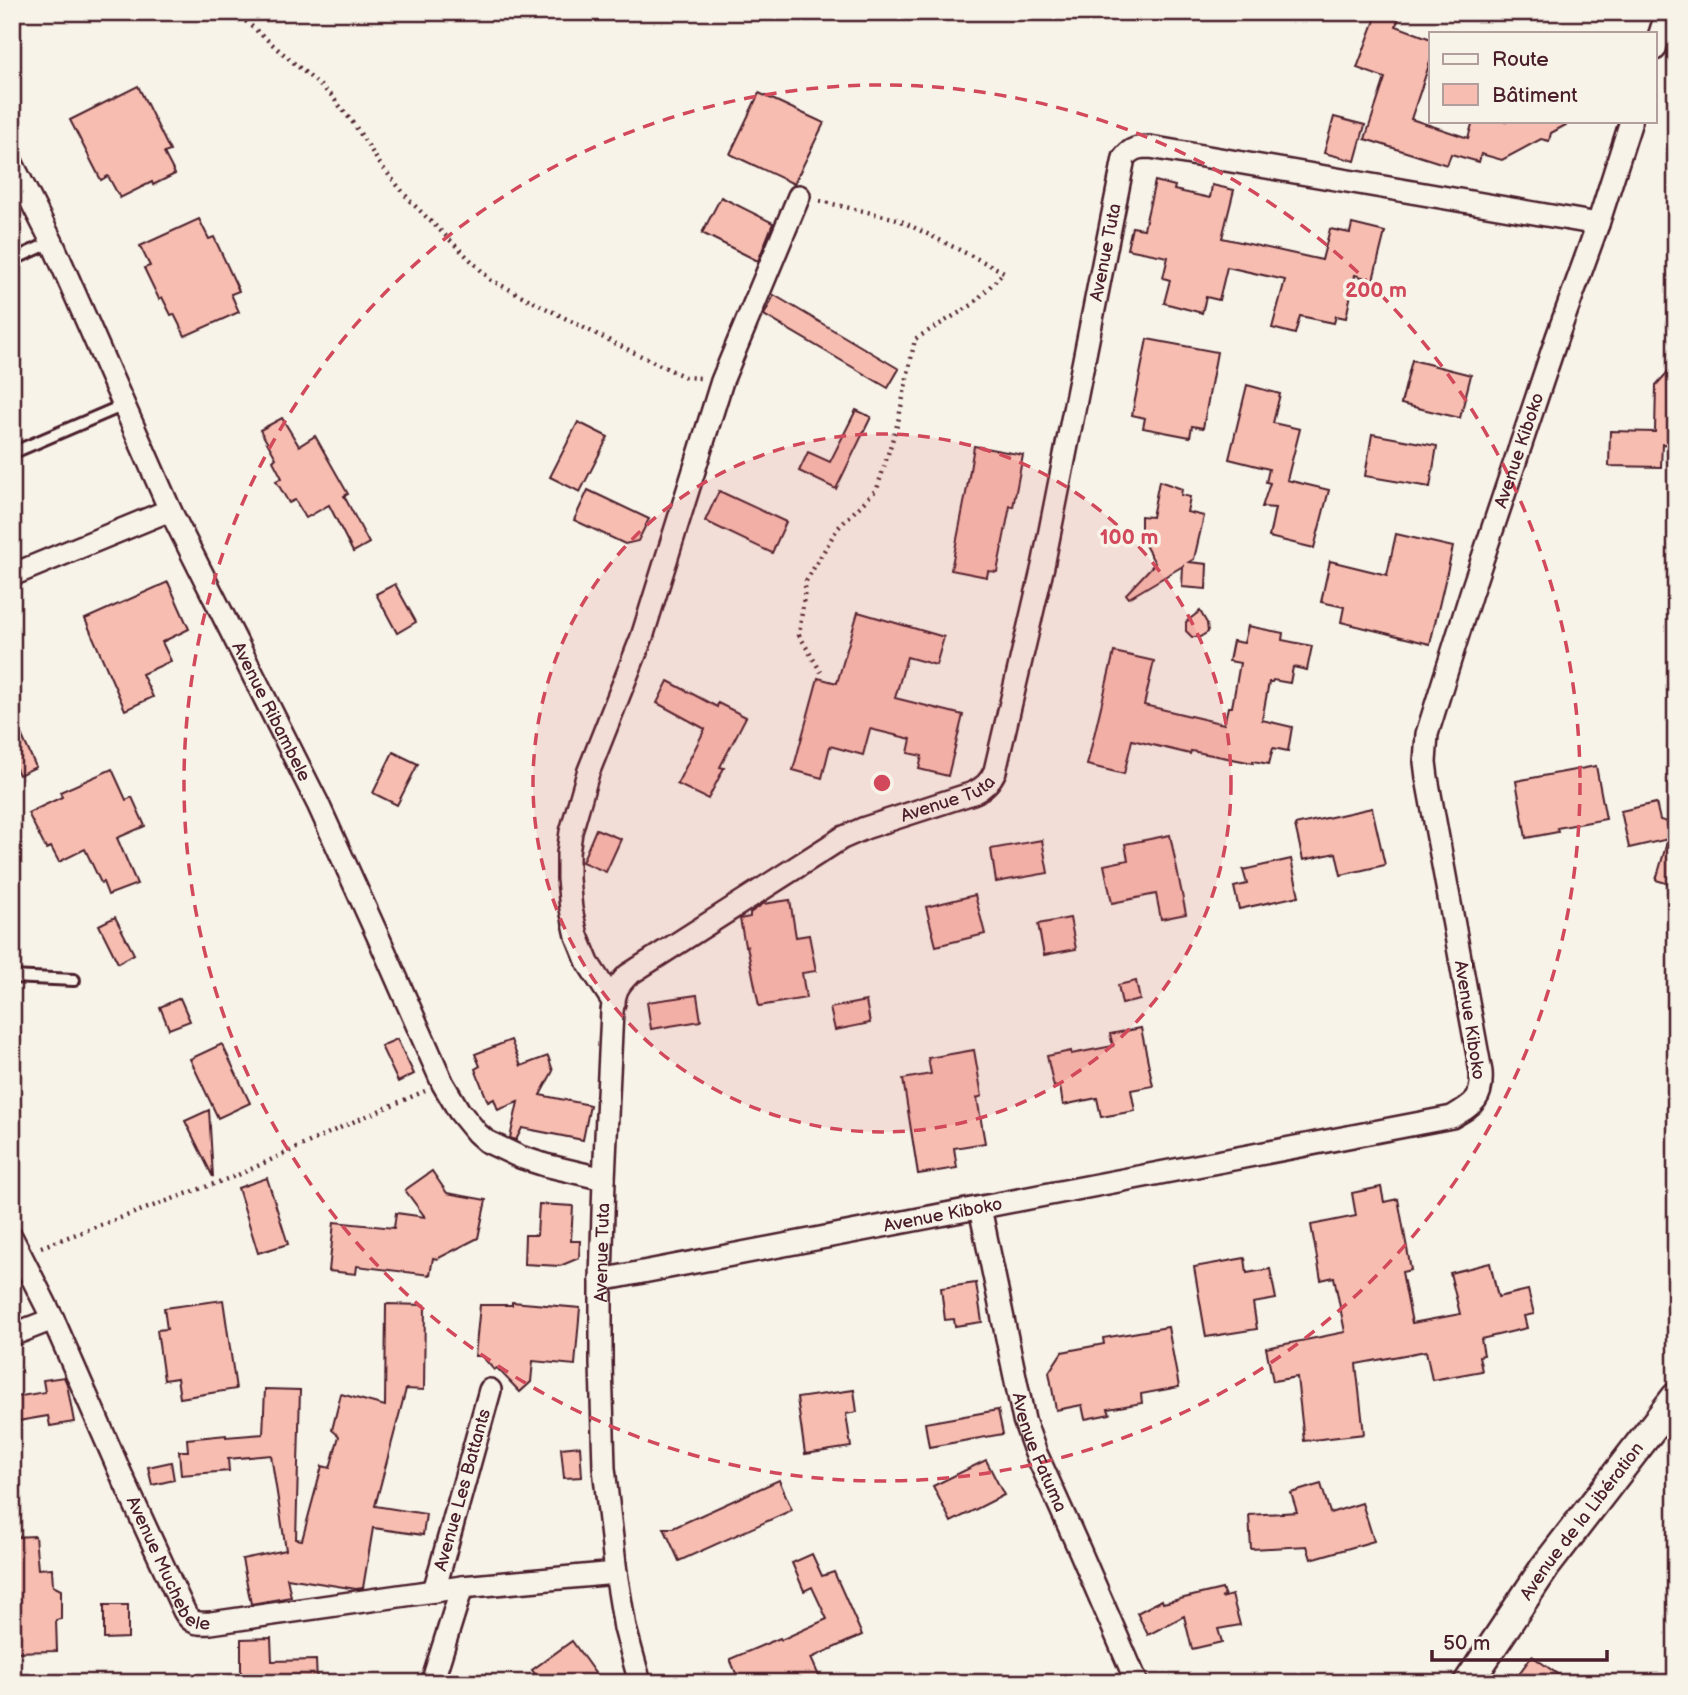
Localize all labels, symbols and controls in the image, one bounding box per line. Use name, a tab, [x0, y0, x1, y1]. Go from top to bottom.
legend	[1429, 32, 1656, 122]
text: Route	[1492, 47, 1549, 72]
text: Bâtiment	[1492, 83, 1578, 108]
street label: Avenue Tuta	[1086, 202, 1126, 303]
text: 200 m	[1345, 278, 1407, 303]
street label: Avenue Kiboko	[1490, 390, 1549, 511]
text: 100 m	[1100, 525, 1158, 550]
street label: Avenue Ribambele	[227, 639, 315, 785]
centre of rings	[870, 771, 894, 795]
street label: Avenue Tuta	[898, 772, 1000, 827]
street label: Avenue Kiboko	[1450, 959, 1489, 1081]
street label: Avenue Kiboko	[882, 1193, 1004, 1237]
street label: Avenue Tuta	[591, 1202, 614, 1302]
street label: Avenue Fatuma	[1008, 1391, 1071, 1515]
street label: Avenue Les Battants	[430, 1406, 495, 1573]
street label: Avenue de la Libération	[1516, 1438, 1648, 1604]
street label: Avenue Muchebele	[122, 1493, 211, 1635]
scale bar	[1432, 1618, 1608, 1662]
text: 50 m	[1443, 1631, 1490, 1656]

